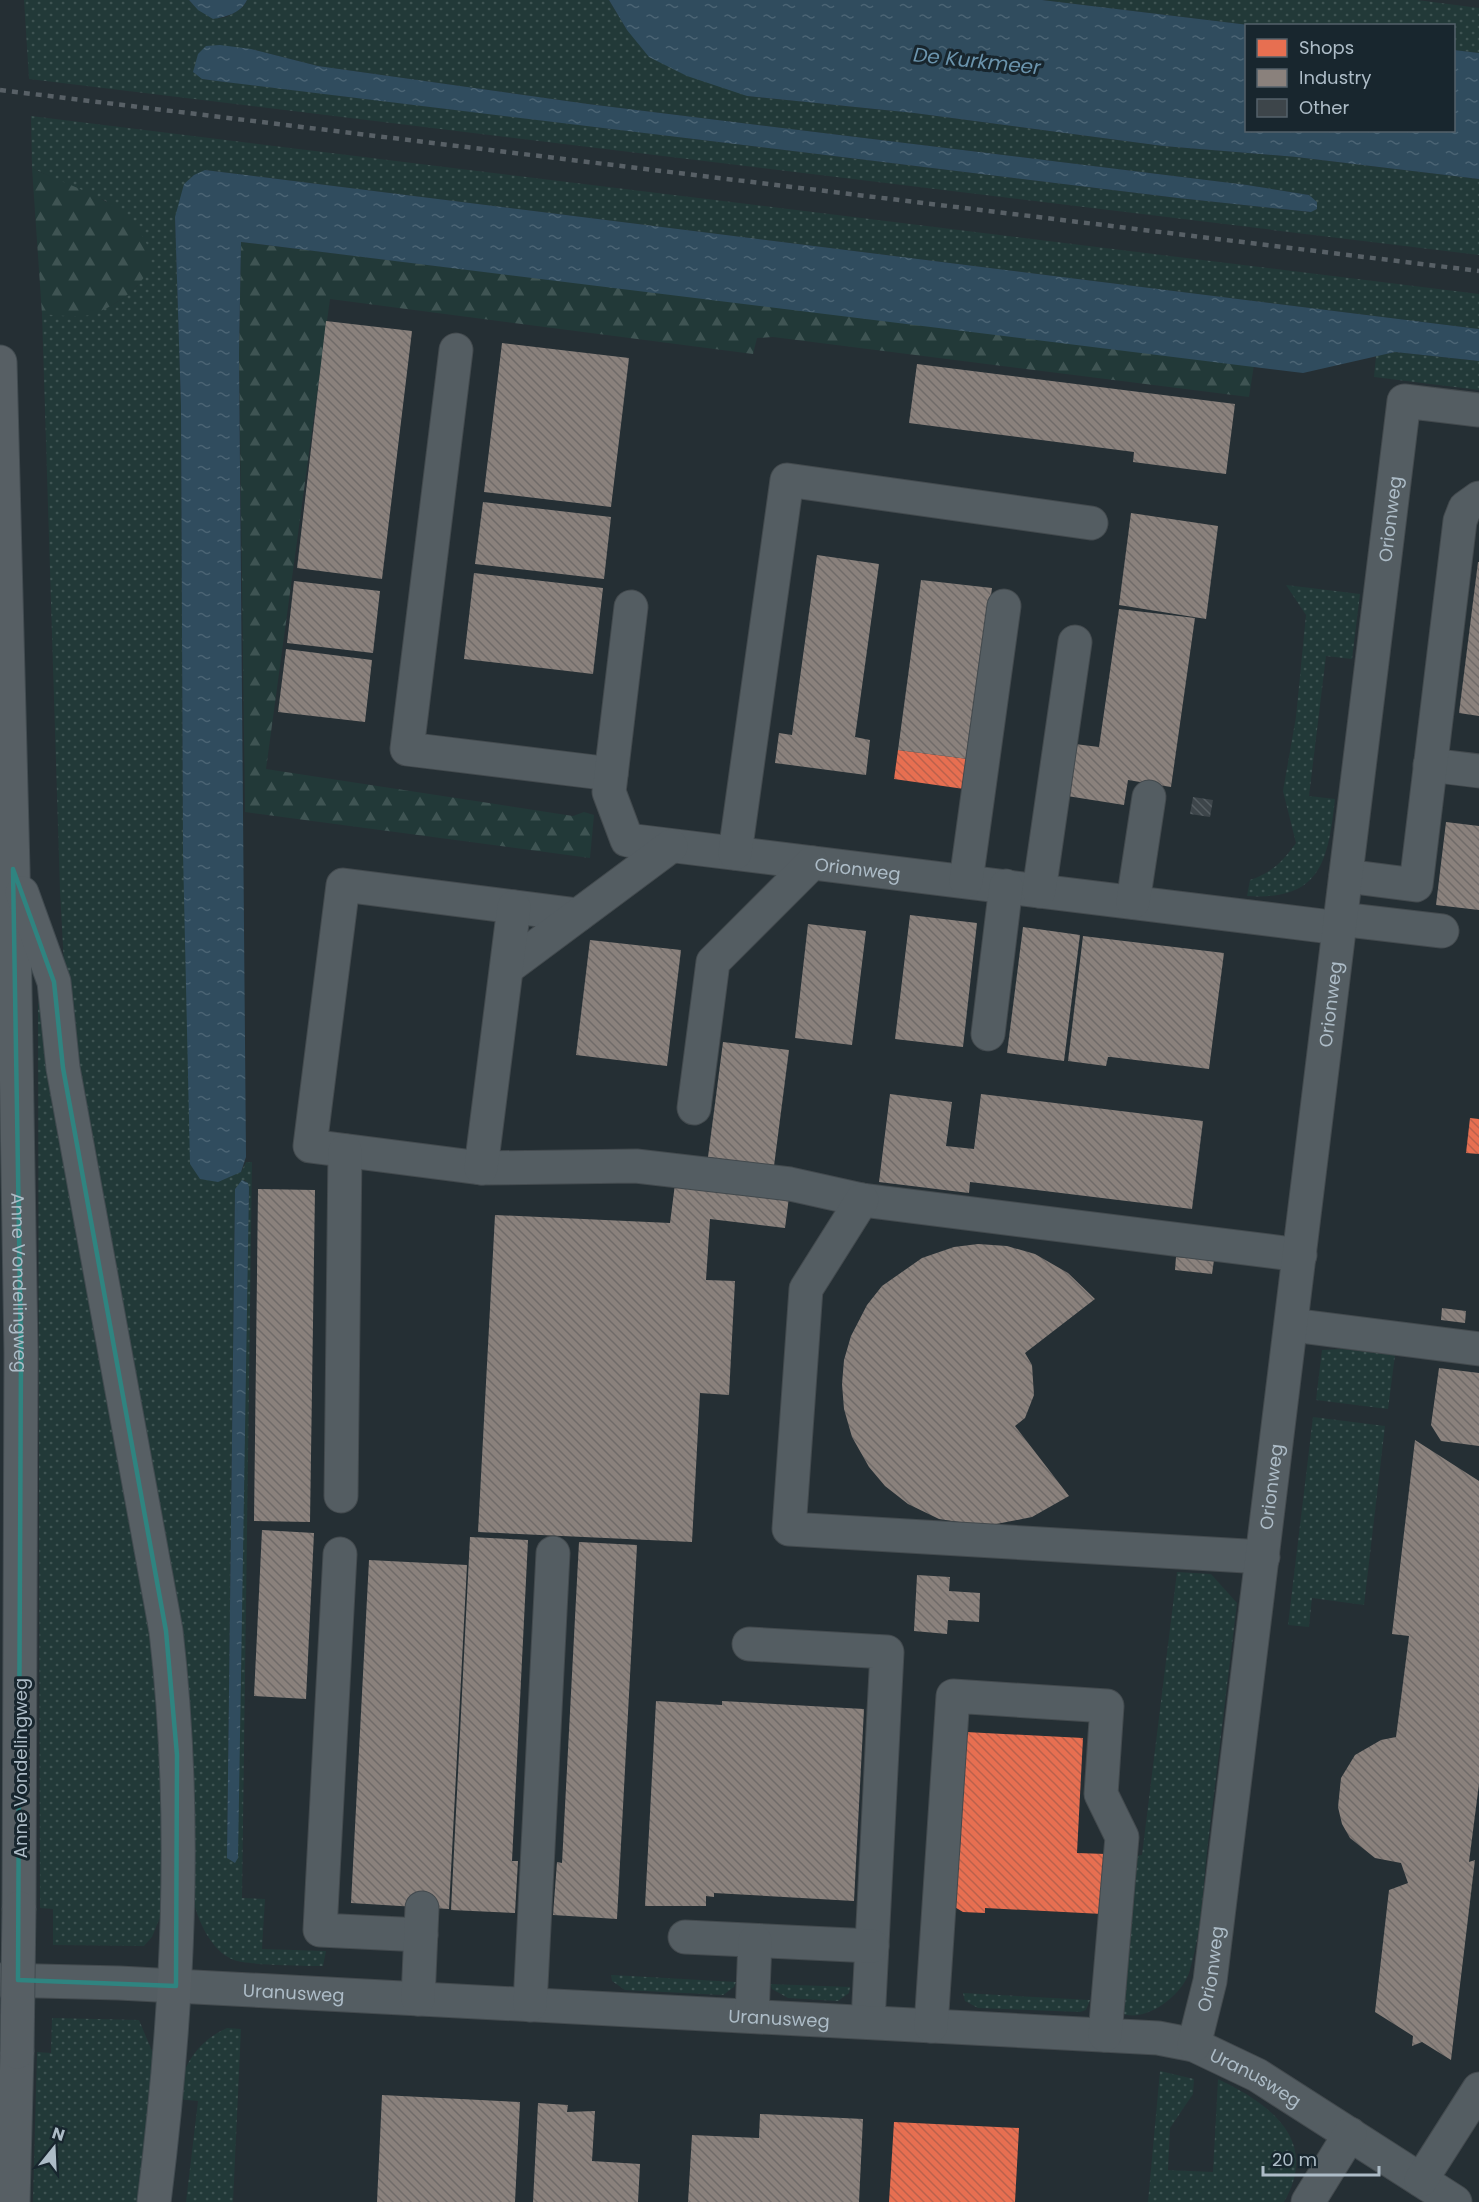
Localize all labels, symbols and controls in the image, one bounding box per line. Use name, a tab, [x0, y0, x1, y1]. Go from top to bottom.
legend	[1245, 24, 1455, 132]
text: Shops	[1299, 35, 1354, 60]
water label: De Kurkmeer	[912, 40, 1043, 82]
text: Industry	[1299, 65, 1371, 90]
text: Other	[1299, 95, 1349, 120]
street label: Orionweg	[1372, 475, 1407, 563]
street label: Orionweg	[813, 851, 902, 886]
street label: Orionweg	[1312, 960, 1348, 1049]
street label: Anne Vondelingweg	[6, 1192, 34, 1373]
street label: Orionweg	[1253, 1442, 1288, 1531]
street label: Anne Vondelingweg	[8, 1678, 33, 1858]
street label: Orionweg	[1190, 1925, 1229, 2014]
street label: Uranusweg	[242, 1977, 345, 2007]
street label: Uranusweg	[728, 2003, 830, 2033]
street label: Uranusweg	[1206, 2042, 1307, 2113]
north arrow	[24, 2118, 84, 2178]
text: N	[49, 2121, 68, 2147]
scale bar	[1263, 2139, 1378, 2177]
text: 20 m	[1272, 2147, 1317, 2172]

